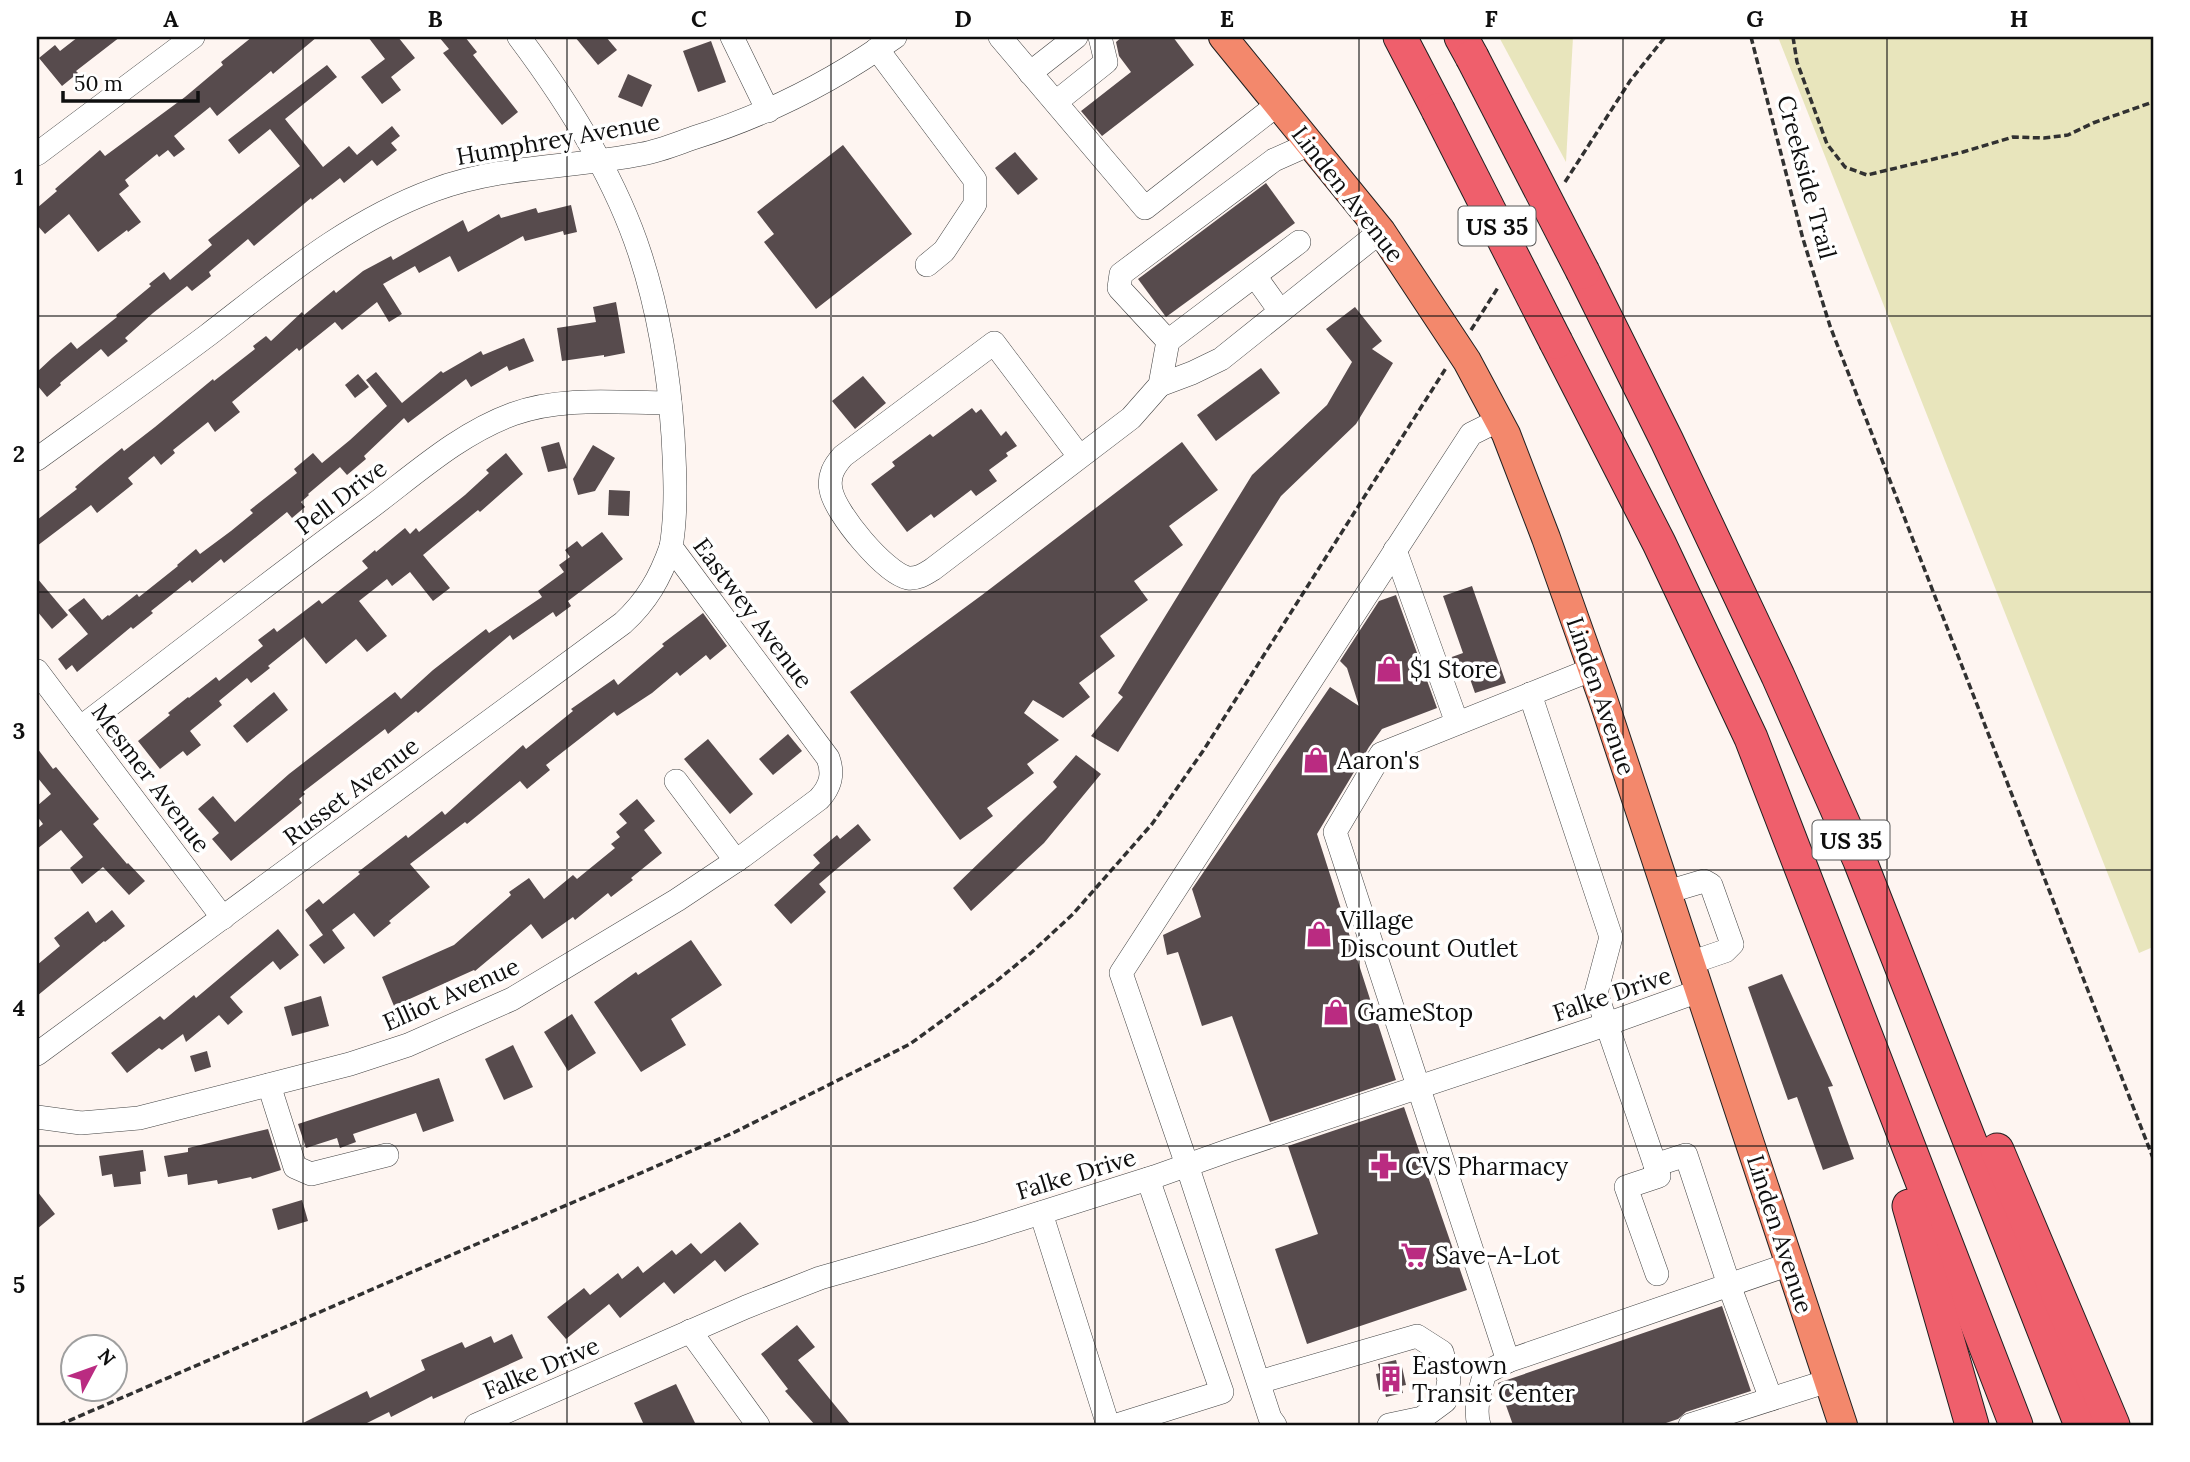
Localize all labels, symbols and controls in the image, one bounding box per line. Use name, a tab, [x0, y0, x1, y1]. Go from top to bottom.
text: A	[163, 4, 179, 33]
text: B	[427, 4, 443, 33]
text: C	[691, 4, 707, 33]
text: D	[954, 4, 972, 33]
text: E	[1220, 4, 1234, 33]
text: F	[1484, 4, 1498, 33]
text: G	[1746, 4, 1764, 33]
text: H	[2010, 4, 2028, 33]
scale bar	[63, 60, 198, 104]
text: 50 m	[74, 70, 123, 97]
street label: Creekside Trail	[1770, 92, 1844, 262]
street label: Humphrey Avenue	[454, 106, 662, 172]
street label: Linden Avenue	[1285, 119, 1411, 269]
text: 1	[14, 162, 24, 191]
road number: US 35	[1458, 206, 1536, 246]
text: 2	[13, 439, 25, 468]
street label: Pell Drive	[289, 453, 393, 541]
street label: Eastwey Avenue	[686, 532, 820, 694]
street label: Linden Avenue	[1560, 613, 1642, 779]
shop icon: $1 Store	[1374, 654, 1404, 684]
place label: $1 Store	[1410, 654, 1498, 685]
street label: Mesmer Avenue	[85, 697, 217, 859]
text: 3	[13, 716, 25, 745]
street label: Russet Avenue	[277, 730, 425, 852]
shop icon: Aaron's	[1301, 745, 1331, 775]
place label: Aaron's	[1336, 745, 1420, 776]
road number: US 35	[1812, 820, 1890, 860]
place label: Village Discount Outlet	[1339, 905, 1519, 964]
shop icon: Village Discount Outlet	[1304, 919, 1334, 949]
street label: Elliot Avenue	[378, 950, 524, 1038]
street label: Falke Drive	[1549, 959, 1675, 1029]
text: 4	[13, 993, 25, 1022]
shop icon: GameStop	[1321, 997, 1351, 1027]
place label: GameStop	[1357, 997, 1473, 1028]
street label: Falke Drive	[1013, 1141, 1139, 1207]
pharmacy icon: CVS Pharmacy	[1369, 1151, 1399, 1181]
place label: CVS Pharmacy	[1405, 1151, 1568, 1182]
street label: Linden Avenue	[1740, 1151, 1820, 1317]
supermarket icon: Save-A-Lot	[1399, 1240, 1429, 1270]
place label: Save-A-Lot	[1435, 1240, 1561, 1271]
text: 5	[13, 1270, 25, 1299]
street label: Falke Drive	[478, 1330, 604, 1406]
north arrow	[60, 1332, 130, 1402]
text: N	[93, 1343, 121, 1370]
place label: Eastown Transit Center	[1412, 1350, 1575, 1409]
building icon: Eastown Transit Center	[1376, 1364, 1406, 1394]

